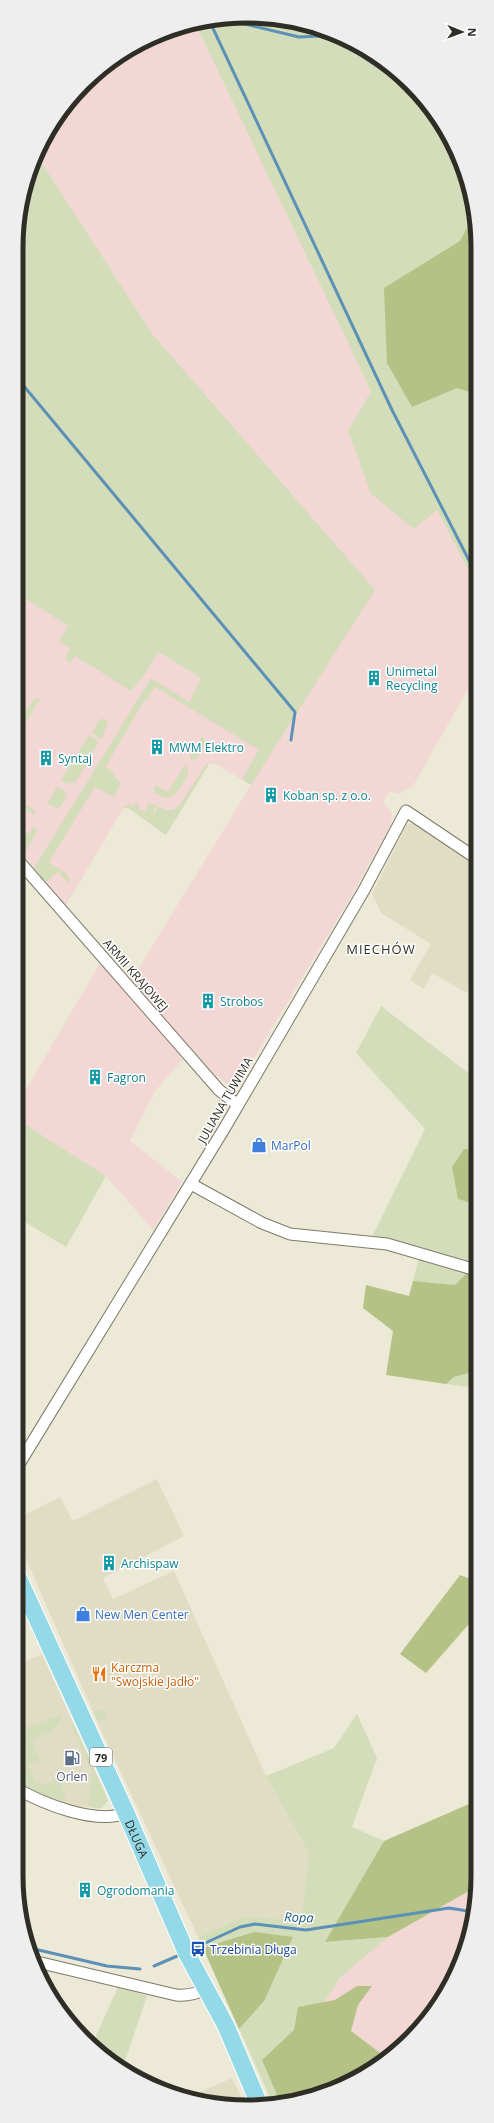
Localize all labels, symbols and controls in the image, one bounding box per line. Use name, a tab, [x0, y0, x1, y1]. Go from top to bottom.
north arrow	[442, 12, 482, 52]
text: N	[465, 28, 480, 37]
place label: Unimetal Recycling	[386, 663, 438, 694]
building icon: Unimetal Recycling	[365, 669, 383, 687]
building icon: MWM Elektro	[148, 738, 166, 756]
place label: MWM Elektro	[169, 739, 244, 756]
building icon: Syntaj	[37, 749, 55, 767]
place label: Syntaj	[58, 750, 92, 767]
building icon: Koban sp. z o.o.	[262, 786, 280, 804]
place label: Koban sp. z o.o.	[283, 787, 371, 804]
street label: ARMII KRAJOWEJ	[100, 935, 172, 1015]
district label: MIECHÓW	[346, 940, 416, 958]
building icon: Strobos	[199, 992, 217, 1010]
place label: Strobos	[220, 993, 264, 1010]
street label: JULIANA TUWIMA	[193, 1053, 257, 1147]
building icon: Fagron	[86, 1068, 104, 1086]
place label: Fagron	[107, 1069, 146, 1086]
shop icon: MarPol	[250, 1136, 268, 1154]
place label: MarPol	[271, 1137, 311, 1154]
building icon: Archispaw	[100, 1554, 118, 1572]
place label: Archispaw	[121, 1555, 179, 1572]
shop icon: New Men Center	[74, 1605, 92, 1623]
place label: New Men Center	[95, 1606, 189, 1623]
place label: Karczma "Swojskie Jadło"	[111, 1659, 199, 1690]
restaurant icon: Karczma "Swojskie Jadło"	[90, 1665, 108, 1683]
road number: 79	[90, 1748, 112, 1766]
fuel station icon: Orlen	[63, 1749, 81, 1767]
place label: Orlen	[56, 1768, 88, 1785]
street label: DŁUGA	[121, 1817, 153, 1861]
building icon: Ogrodomania	[76, 1881, 94, 1899]
place label: Ogrodomania	[97, 1882, 174, 1899]
water label: Ropa	[284, 1907, 315, 1927]
bus stop icon: Trzebinia Długa	[189, 1940, 207, 1958]
place label: Trzebinia Długa	[210, 1941, 297, 1958]

